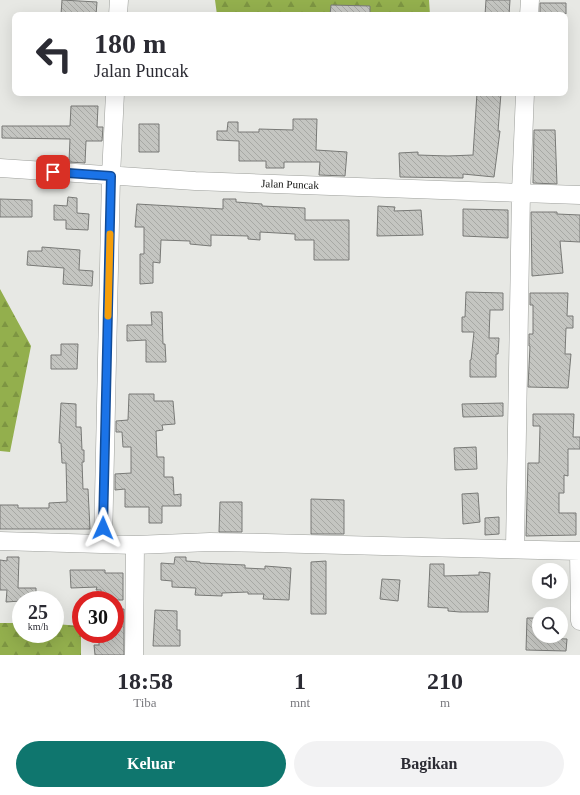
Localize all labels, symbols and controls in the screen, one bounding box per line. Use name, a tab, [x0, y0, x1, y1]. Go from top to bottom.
icon: left	[28, 28, 80, 80]
text: 180 m	[94, 28, 166, 59]
text: Jalan Puncak	[94, 61, 188, 81]
pin	[36, 155, 70, 189]
icon: arrive	[42, 161, 64, 183]
street label: Jalan Puncak	[261, 177, 320, 191]
position arrow	[82, 507, 124, 549]
map controls	[532, 563, 568, 643]
button: sound	[532, 563, 568, 599]
speed limit sign: 30	[72, 591, 124, 643]
text: 25	[28, 601, 48, 623]
button: search	[532, 607, 568, 643]
text: km/h	[28, 621, 48, 632]
text: 18:58	[117, 668, 173, 694]
text: 1	[294, 668, 306, 694]
text: 210	[427, 668, 463, 694]
text: Tiba	[133, 695, 157, 710]
text: mnt	[290, 695, 310, 710]
text: m	[440, 695, 450, 710]
button: Keluar	[16, 741, 286, 787]
button: Bagikan	[294, 741, 564, 787]

